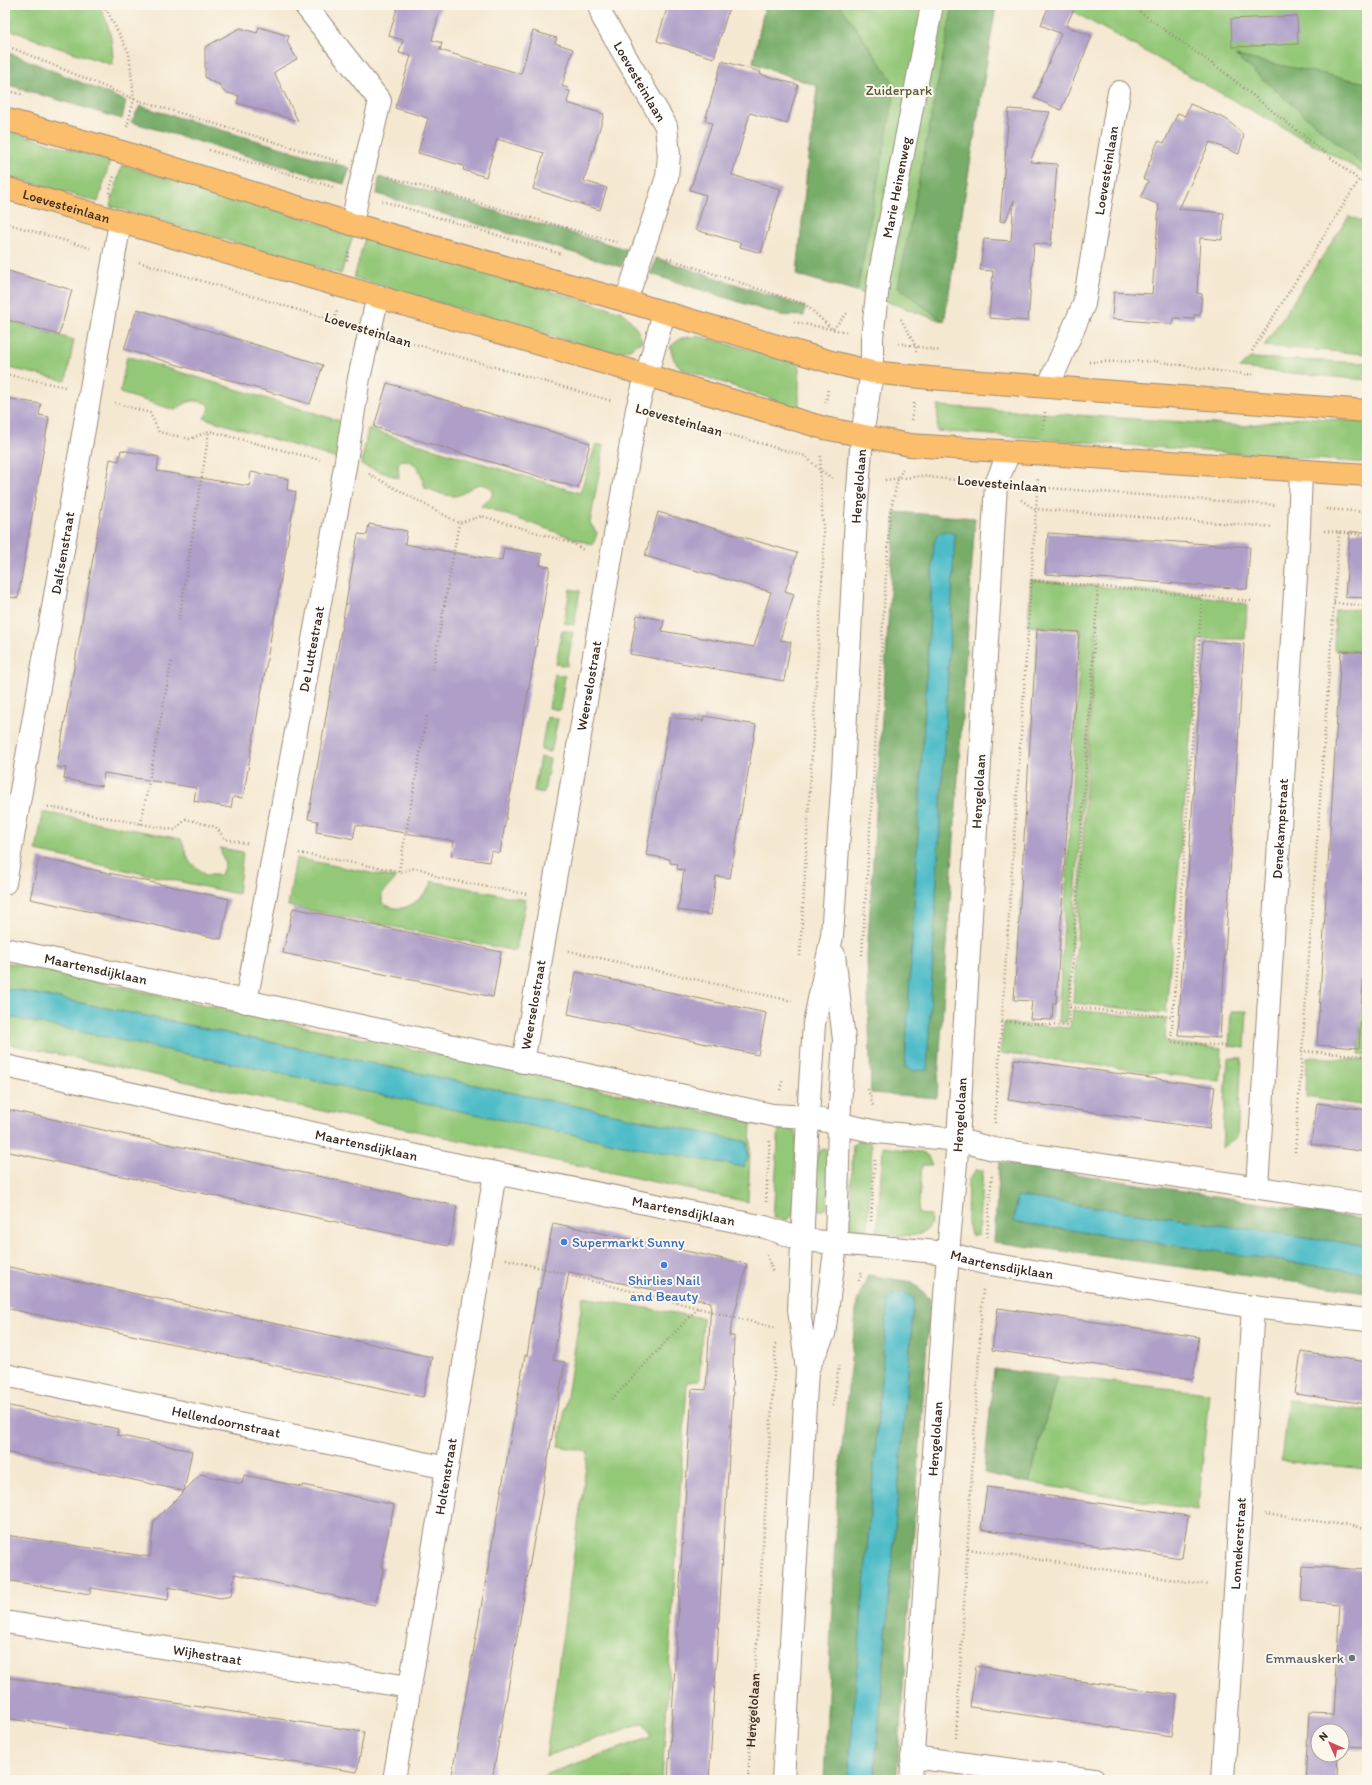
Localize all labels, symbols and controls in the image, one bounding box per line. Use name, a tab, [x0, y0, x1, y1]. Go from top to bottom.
street label: Loevesteinlaan	[610, 38, 670, 125]
park label: Zuiderpark	[866, 82, 932, 99]
street label: Loevesteinlaan	[1090, 124, 1122, 216]
street label: Marie Heinenweg	[878, 134, 915, 239]
street label: Loevesteinlaan	[21, 185, 112, 227]
street label: Loevesteinlaan	[322, 309, 414, 351]
street label: Loevesteinlaan	[633, 399, 725, 441]
street label: Hengelolaan	[847, 448, 870, 524]
street label: Loevesteinlaan	[956, 472, 1048, 496]
street label: Dalfsenstraat	[47, 510, 78, 596]
street label: De Luttestraat	[295, 605, 328, 693]
street label: Weerselostraat	[572, 639, 605, 732]
street label: Hengelolaan	[968, 753, 989, 829]
street label: Denekampstraat	[1268, 778, 1292, 880]
street label: Maartensdijklaan	[43, 949, 149, 988]
street label: Weerselostraat	[517, 959, 549, 1051]
street label: Hengelolaan	[948, 1076, 970, 1153]
street label: Maartensdijklaan	[313, 1125, 420, 1164]
street label: Maartensdijklaan	[631, 1192, 737, 1229]
place label: Supermarkt Sunny	[572, 1234, 685, 1251]
marker: Supermarkt Sunny	[559, 1237, 569, 1247]
street label: Maartensdijklaan	[949, 1246, 1055, 1283]
marker: Shirlies Nail and Beauty	[659, 1260, 669, 1270]
place label: Shirlies Nail and Beauty	[628, 1272, 700, 1305]
street label: Hengelolaan	[924, 1400, 946, 1477]
street label: Hellendoornstraat	[170, 1402, 282, 1441]
street label: Holtenstraat	[431, 1437, 460, 1516]
street label: Lonnekerstraat	[1227, 1497, 1249, 1590]
street label: Wijhestraat	[172, 1641, 243, 1668]
place label: Emmauskerk	[1265, 1650, 1345, 1667]
marker: Emmauskerk	[1347, 1653, 1357, 1663]
street label: Hengelolaan	[742, 1672, 763, 1748]
north arrow	[1310, 1723, 1350, 1763]
text: N	[1316, 1729, 1331, 1744]

